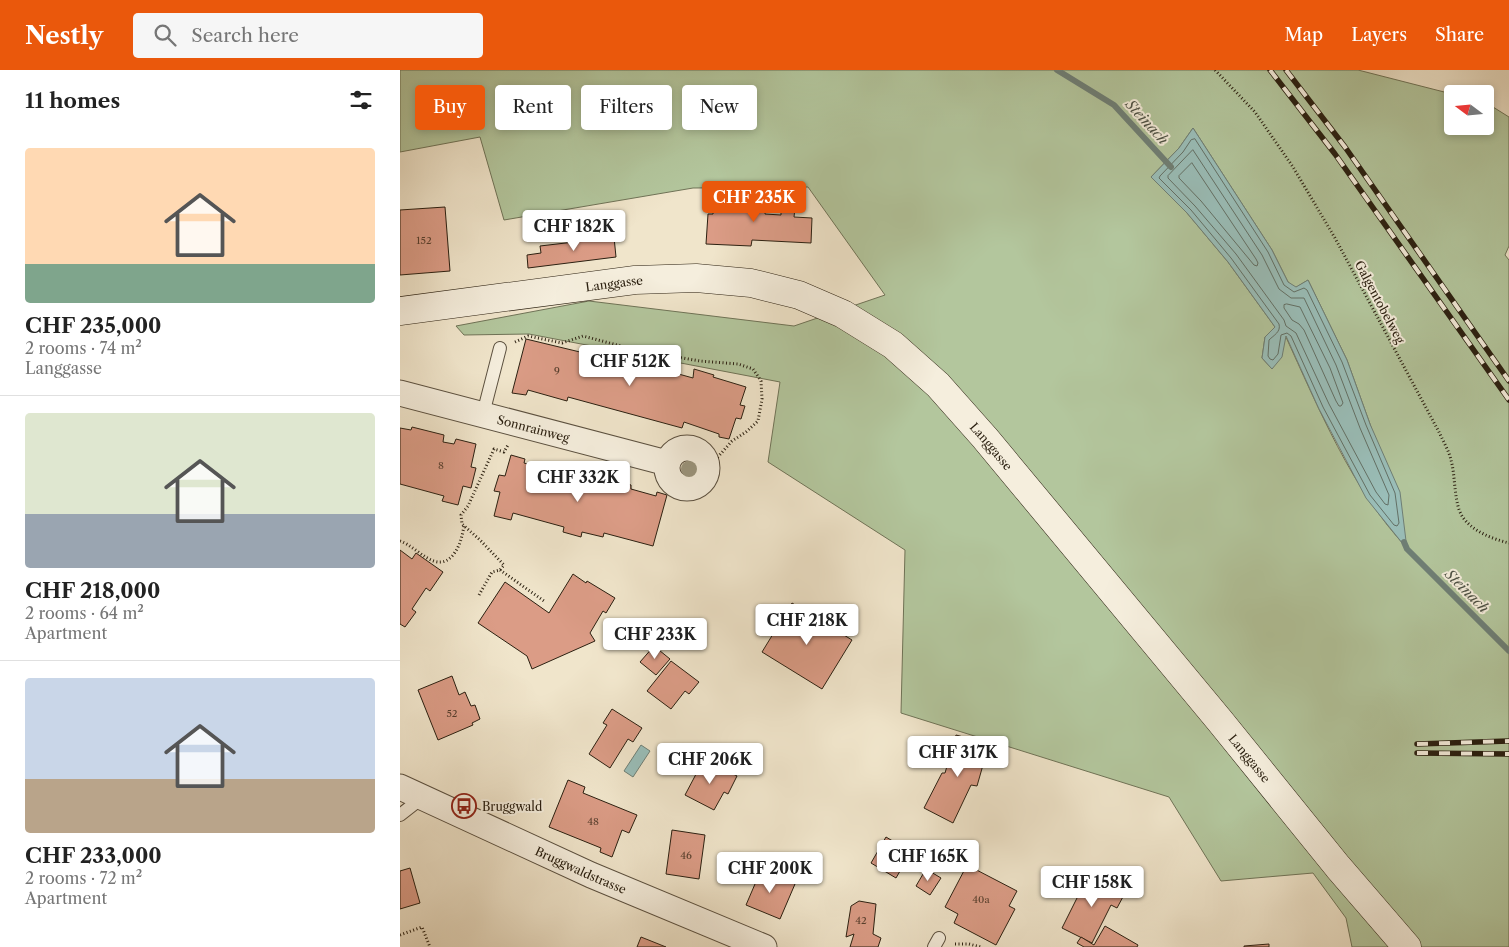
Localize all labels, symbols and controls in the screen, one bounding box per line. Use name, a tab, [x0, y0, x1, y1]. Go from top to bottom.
search box	[133, 13, 483, 58]
text: Nestly	[25, 21, 103, 50]
icon: search	[151, 21, 179, 49]
text: Search here	[191, 24, 299, 47]
text: Map	[1285, 24, 1323, 46]
text: Layers	[1351, 24, 1407, 46]
text: Share	[1435, 24, 1484, 46]
chip: Buy	[415, 85, 485, 130]
chip: Rent	[495, 85, 571, 130]
chip: Filters	[581, 85, 672, 130]
chip: New	[682, 85, 757, 130]
north arrow	[1444, 85, 1494, 135]
map controls	[1444, 85, 1494, 135]
icon: filters	[347, 86, 375, 114]
text: 11 homes	[25, 88, 120, 113]
water label: Steinach	[1121, 95, 1172, 148]
icon: home	[155, 180, 245, 270]
pin: CHF 235K	[702, 180, 806, 223]
text: CHF 235K	[713, 187, 795, 207]
pin: CHF 182K	[522, 210, 626, 252]
text: CHF 182K	[533, 216, 615, 236]
house number: 152	[416, 234, 432, 247]
street label: Galgentobelweg	[1352, 258, 1408, 347]
street label: Langgasse	[584, 272, 643, 294]
text: CHF 235,000	[25, 313, 161, 338]
text: 2 rooms · 74 m²	[25, 338, 142, 358]
pin: CHF 512K	[578, 344, 682, 387]
text: CHF 512K	[590, 351, 670, 371]
text: Langgasse	[25, 358, 102, 378]
house number: 9	[554, 364, 560, 377]
street label: Sonnrainweg	[496, 411, 572, 445]
street label: Langgasse	[967, 419, 1016, 473]
icon: home	[155, 446, 245, 536]
house number: 8	[438, 459, 444, 472]
pin: CHF 332K	[526, 460, 630, 503]
text: CHF 332K	[537, 467, 619, 487]
water label: Steinach	[1441, 565, 1493, 617]
text: CHF 218,000	[25, 578, 160, 603]
text: 2 rooms · 64 m²	[25, 603, 144, 623]
pin: CHF 218K	[755, 604, 859, 646]
text: CHF 218K	[766, 610, 848, 630]
pin: CHF 233K	[603, 618, 707, 660]
text: Apartment	[25, 623, 107, 643]
text: CHF 233K	[614, 624, 696, 644]
house number: 52	[446, 707, 458, 720]
icon: home	[155, 711, 245, 801]
street label: Langgasse	[1226, 731, 1274, 785]
pin: CHF 317K	[906, 736, 1010, 778]
pin: CHF 206K	[658, 742, 762, 785]
text: CHF 317K	[918, 742, 998, 762]
text: CHF 206K	[668, 749, 752, 769]
bus stop icon: Bruggwald	[451, 793, 477, 819]
place label: Bruggwald	[482, 799, 543, 814]
house number: 48	[587, 815, 599, 828]
pin: CHF 165K	[876, 840, 980, 882]
text: CHF 233,000	[25, 843, 162, 868]
street label: Bruggwaldstrasse	[533, 843, 629, 897]
text: CHF 165K	[888, 846, 968, 866]
house number: 46	[680, 849, 692, 862]
pin: CHF 200K	[718, 852, 822, 894]
text: CHF 200K	[728, 858, 812, 878]
pin: CHF 158K	[1040, 866, 1144, 908]
text: 2 rooms · 72 m²	[25, 868, 142, 888]
text: CHF 158K	[1052, 872, 1132, 892]
text: Apartment	[25, 888, 107, 908]
house number: 40a	[972, 893, 990, 906]
house number: 42	[855, 914, 867, 927]

